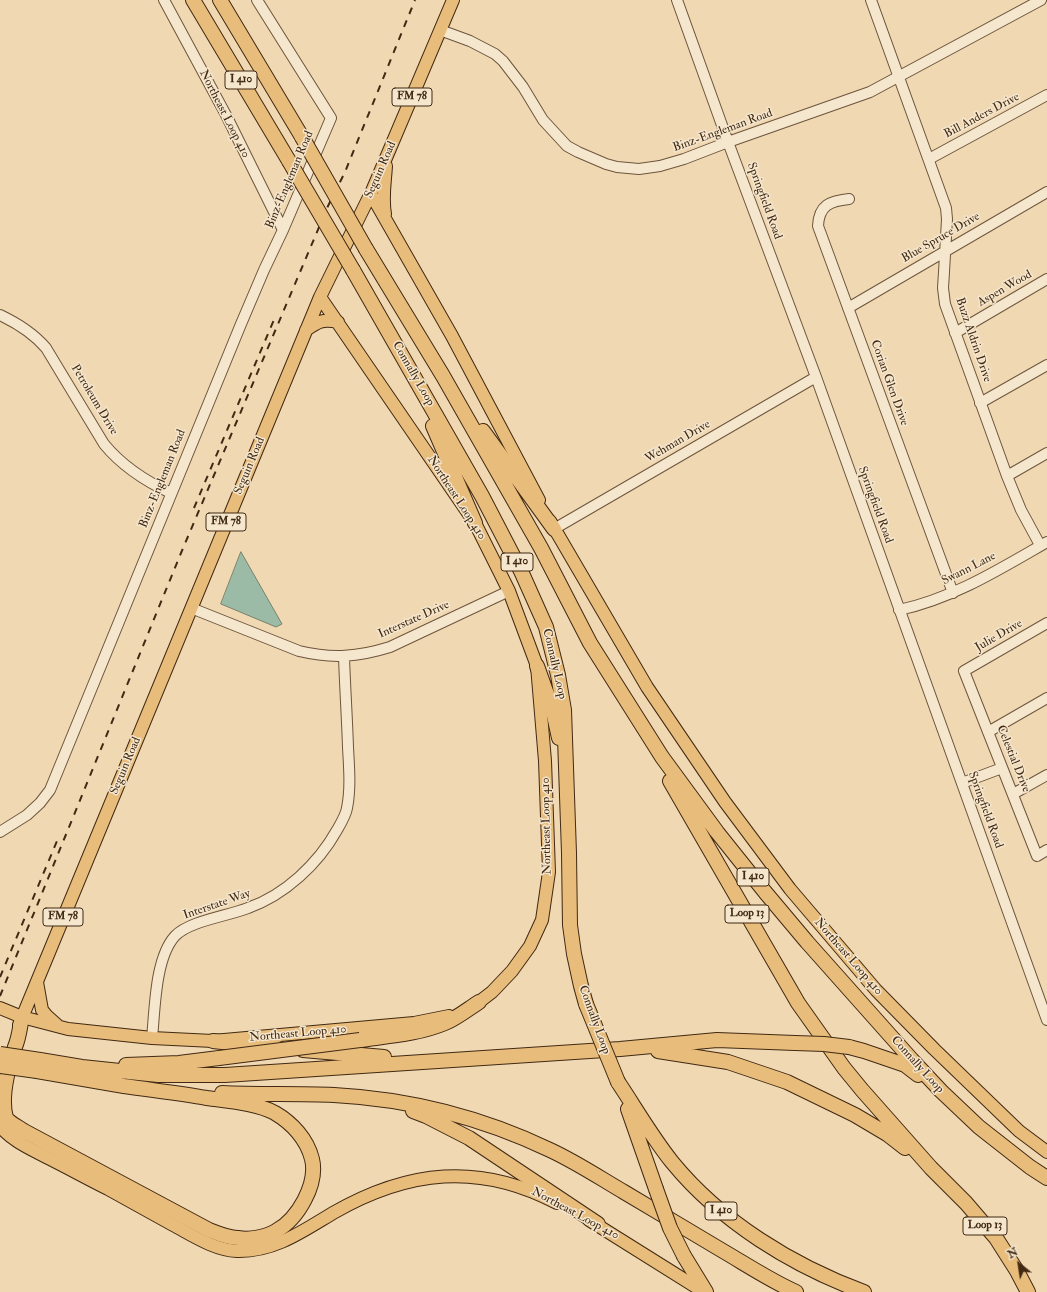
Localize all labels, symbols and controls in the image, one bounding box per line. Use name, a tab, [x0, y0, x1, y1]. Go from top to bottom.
street label: Northeast Loop 410	[196, 67, 252, 161]
road number: I 410	[225, 71, 257, 89]
road number: FM 78	[392, 88, 432, 106]
street label: Bill Anders Drive	[942, 90, 1022, 142]
street label: Binz-Engleman Road	[671, 106, 775, 156]
street label: Binz-Engleman Road	[263, 129, 317, 231]
street label: Seguin Road	[362, 139, 400, 201]
street label: Springfield Road	[743, 161, 785, 241]
street label: Blue Spruce Drive	[899, 210, 983, 266]
street label: Aspen Wood	[975, 268, 1035, 310]
street label: Buzz Aldrin Drive	[952, 296, 994, 384]
street label: Corian Glen Drive	[867, 338, 911, 428]
street label: Connally Loop	[389, 339, 437, 409]
street label: Petroleum Drive	[67, 362, 121, 438]
street label: Wehman Drive	[643, 418, 713, 466]
street label: Binz-Engleman Road	[137, 428, 189, 530]
street label: Seguin Road	[231, 435, 269, 497]
street label: Northeast Loop 410	[424, 453, 488, 543]
street label: Springfield Road	[854, 465, 896, 545]
road number: FM 78	[206, 513, 246, 531]
street label: Swann Lane	[940, 549, 998, 589]
road number: I 410	[501, 553, 533, 571]
street label: Interstate Drive	[376, 598, 452, 642]
street label: Julie Drive	[973, 617, 1025, 655]
street label: Connally Loop	[539, 627, 569, 701]
street label: Celestial Drive	[993, 723, 1033, 795]
street label: Seguin Road	[107, 735, 145, 797]
street label: Springfield Road	[964, 770, 1006, 850]
street label: Northeast Loop 410	[539, 777, 555, 875]
road number: I 410	[737, 868, 769, 886]
street label: Interstate Way	[182, 887, 252, 923]
road number: Loop 13	[725, 905, 769, 923]
road number: FM 78	[43, 908, 83, 926]
street label: Northeast Loop 410	[811, 916, 885, 998]
street label: Connally Loop	[575, 984, 613, 1056]
street label: Northeast Loop 410	[249, 1023, 347, 1045]
street label: Connally Loop	[888, 1033, 946, 1097]
street label: Northeast Loop 410	[529, 1185, 621, 1243]
road number: I 410	[705, 1202, 737, 1220]
road number: Loop 13	[963, 1217, 1007, 1235]
north arrow	[999, 1244, 1039, 1284]
text: N	[1005, 1245, 1020, 1261]

